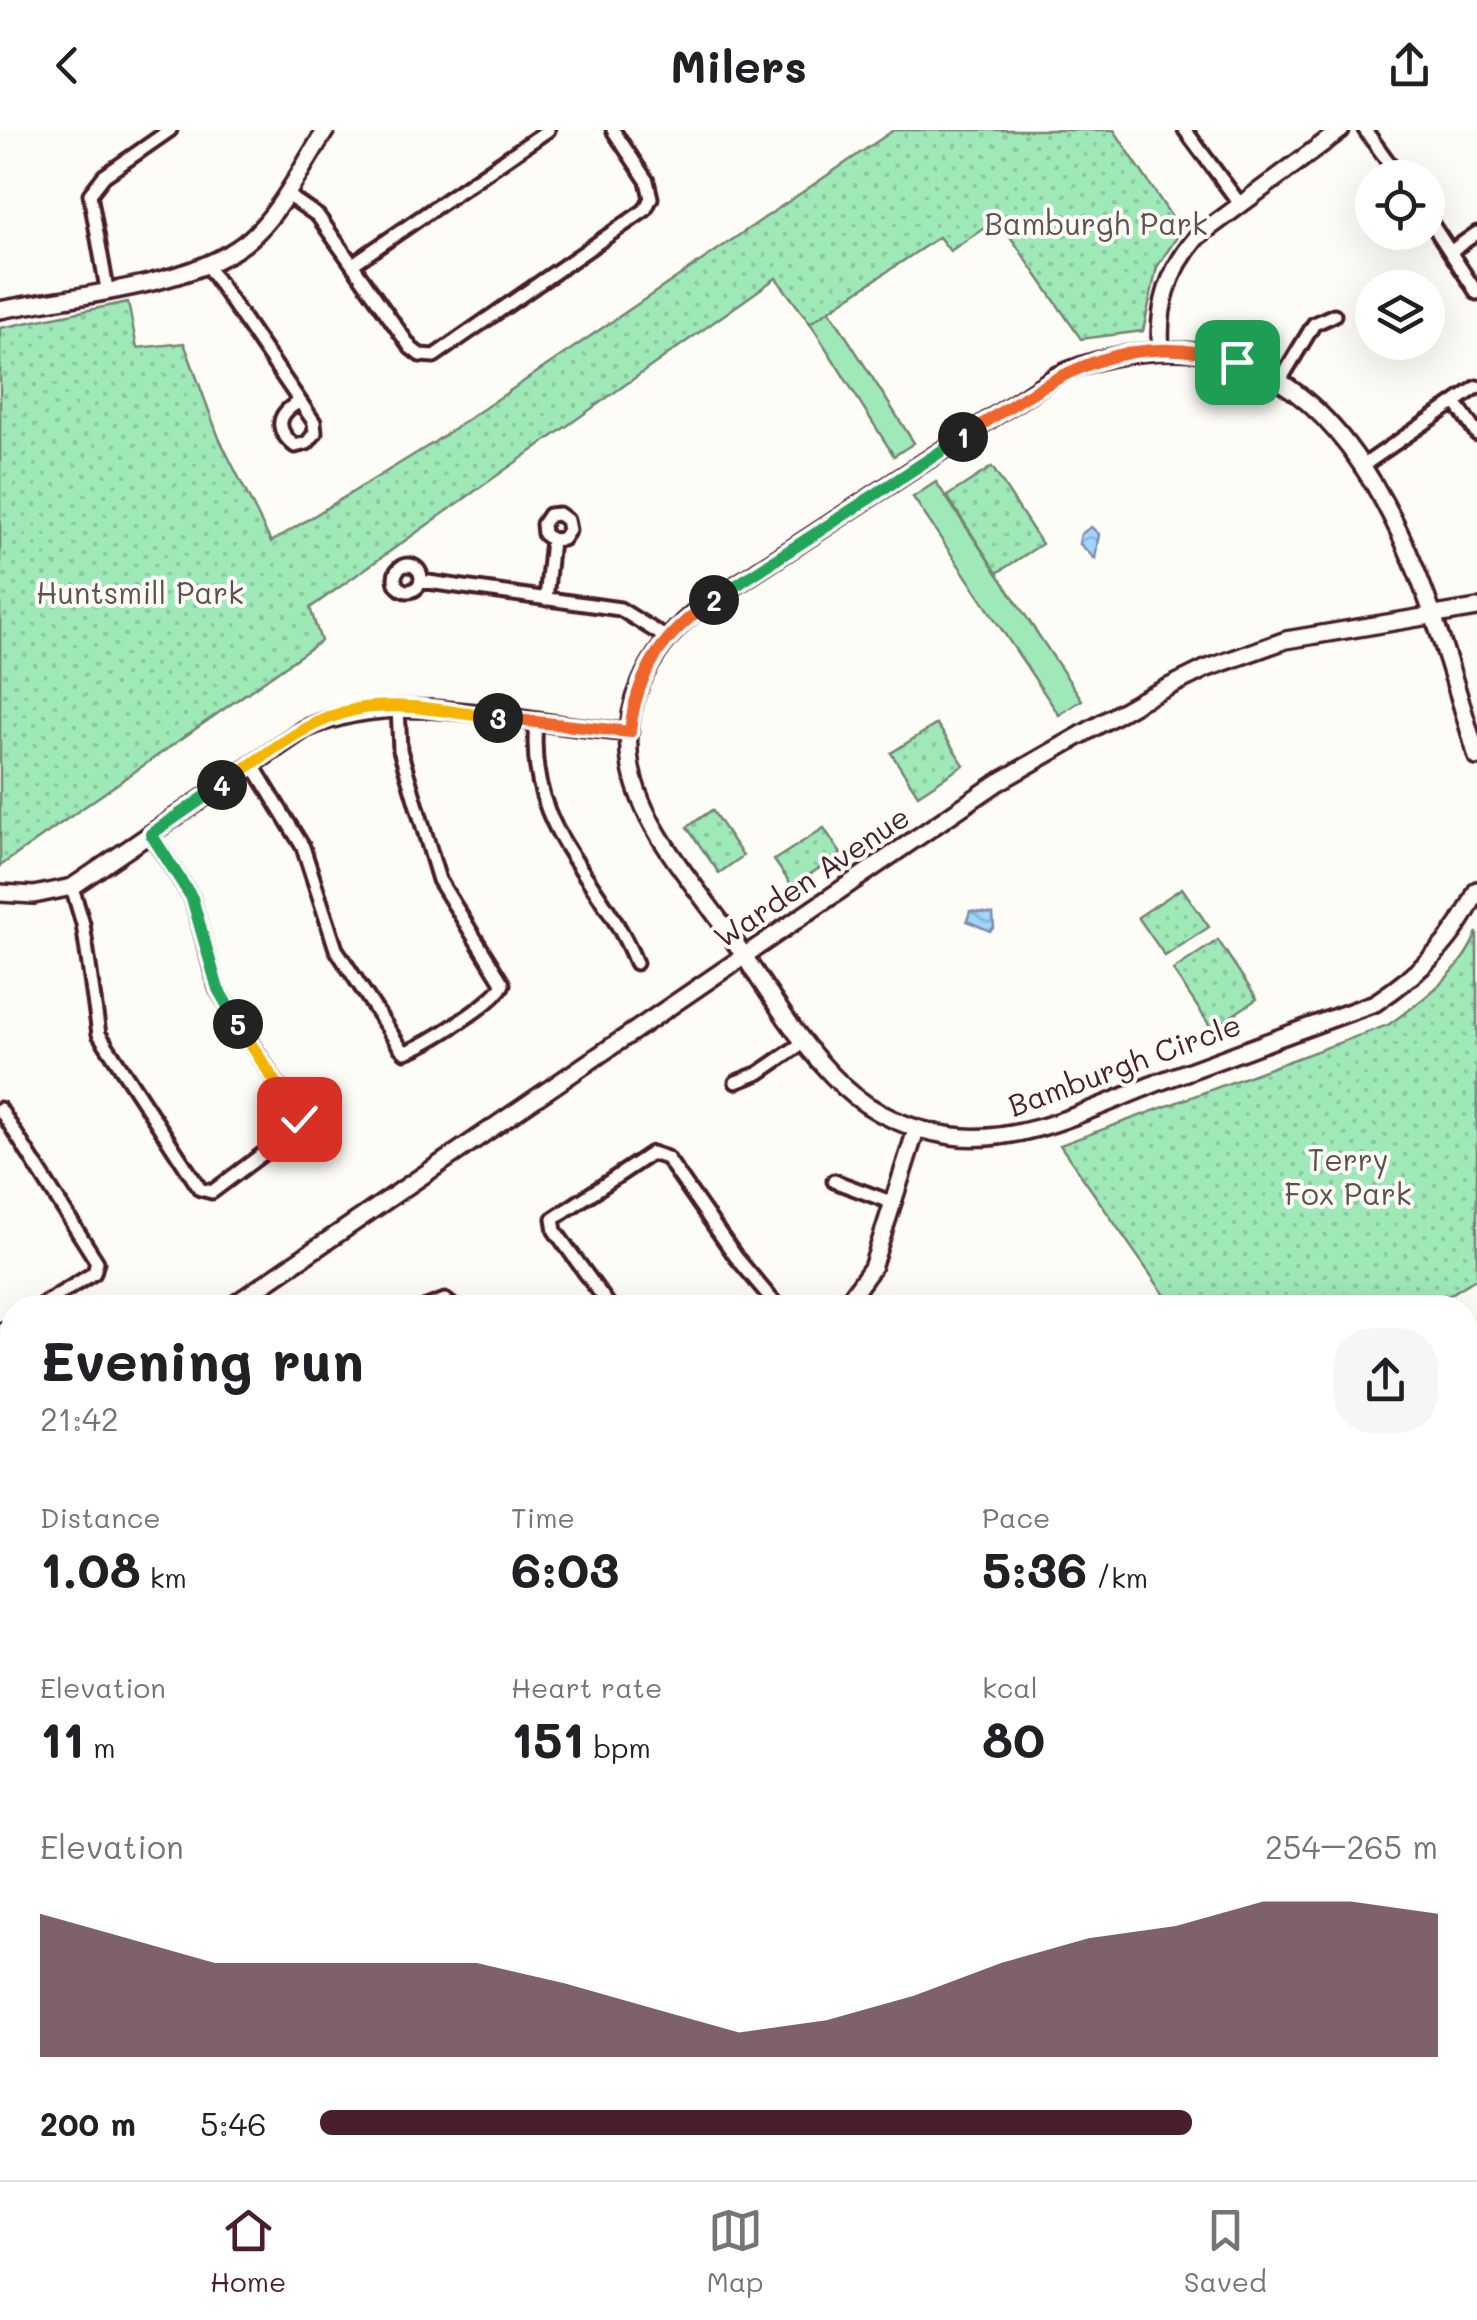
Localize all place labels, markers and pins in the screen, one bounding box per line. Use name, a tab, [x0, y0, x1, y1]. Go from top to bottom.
pin	[1195, 320, 1280, 405]
pin: 1	[938, 412, 988, 462]
pin: 2	[689, 575, 739, 625]
pin: 3	[473, 693, 523, 743]
pin: 4	[197, 760, 247, 810]
pin: 5	[213, 999, 263, 1049]
pin	[257, 1077, 342, 1162]

